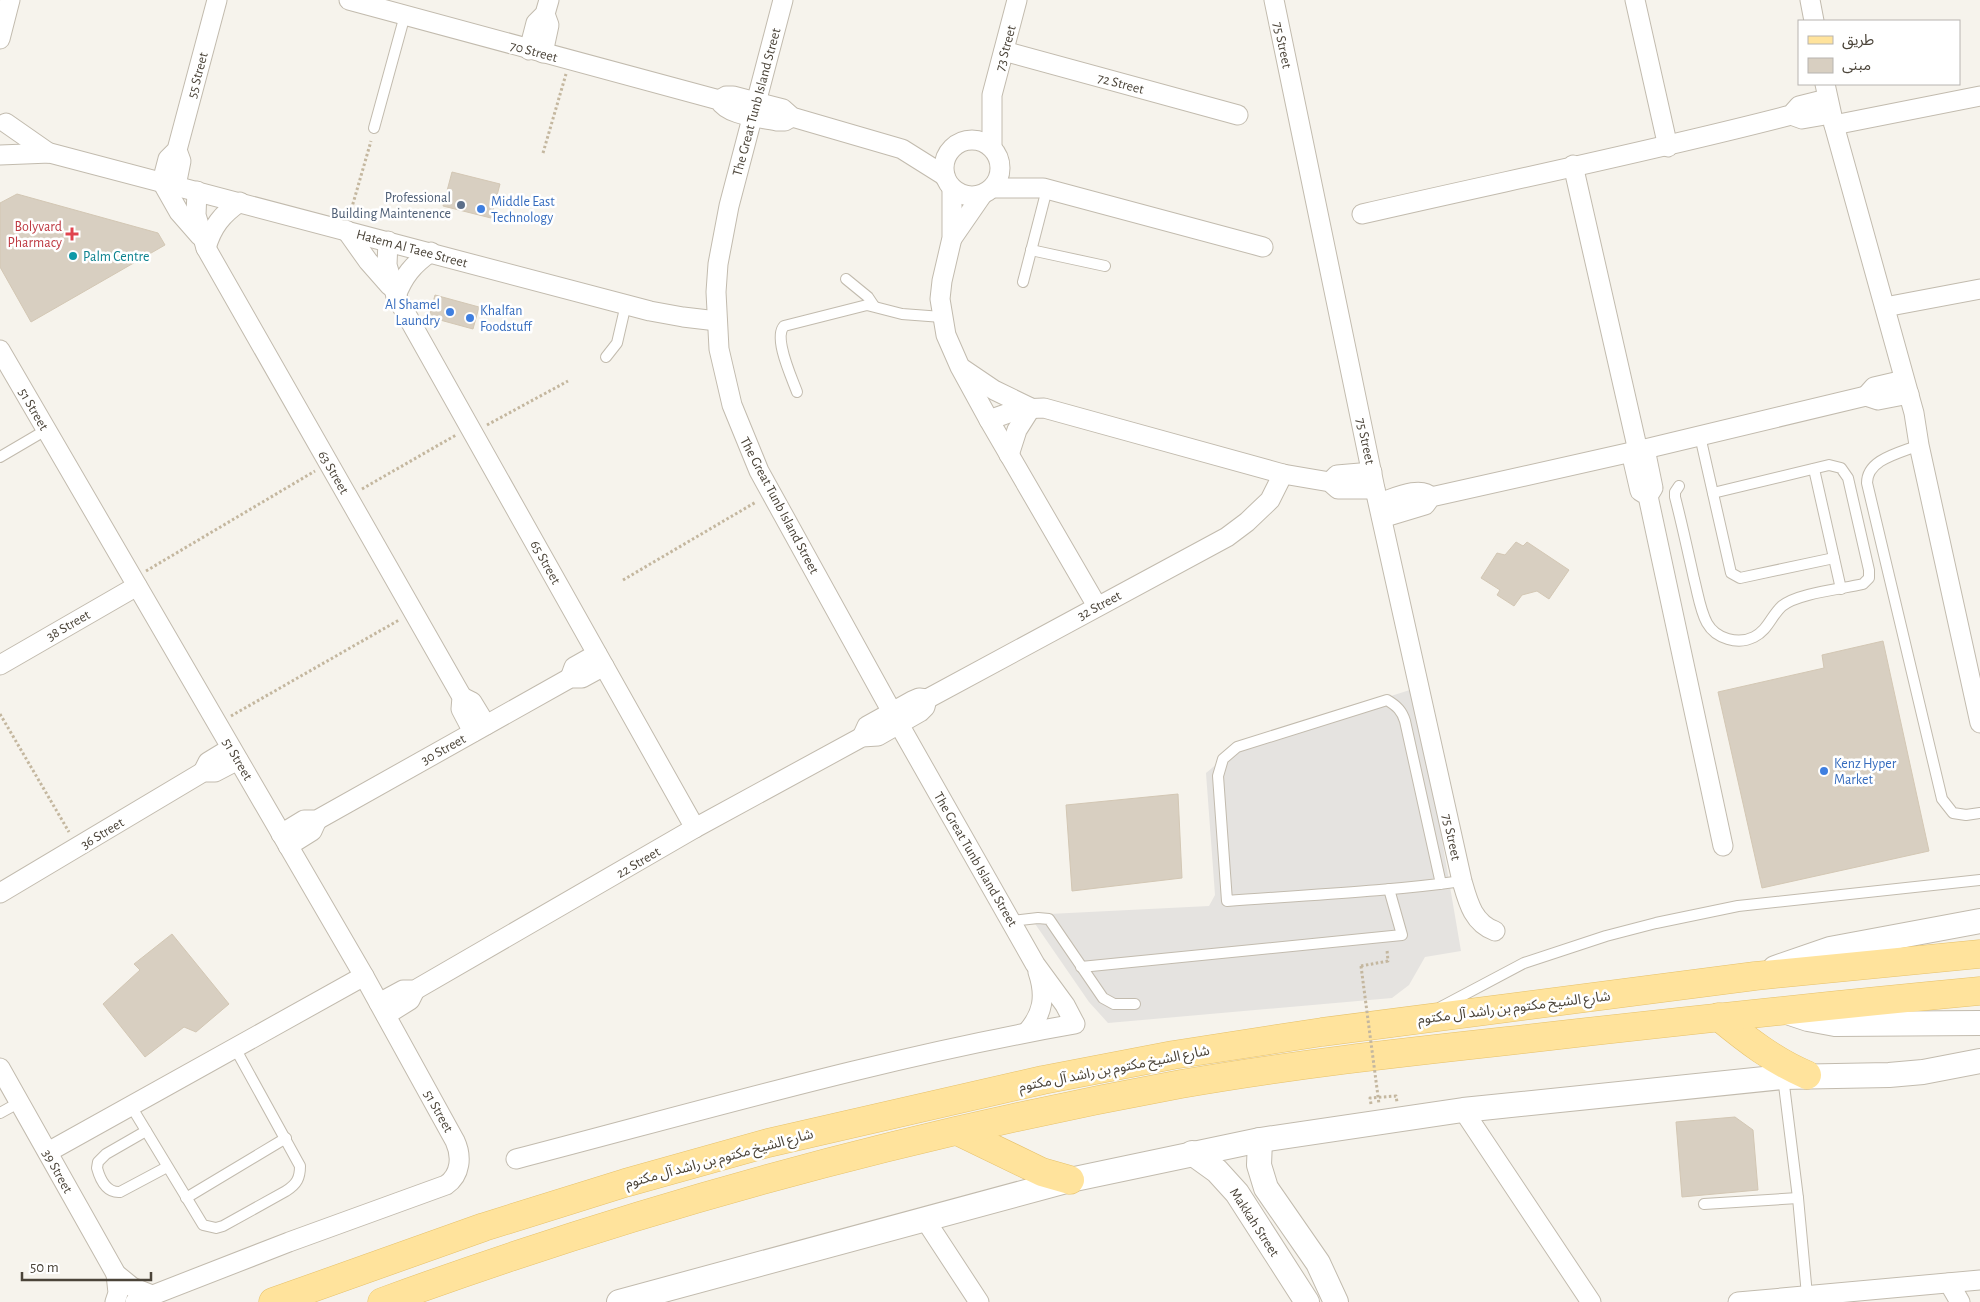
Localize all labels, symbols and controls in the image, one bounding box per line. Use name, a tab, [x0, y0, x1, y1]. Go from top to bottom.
legend	[1798, 20, 1960, 85]
street label: 75 Street	[1270, 21, 1294, 70]
street label: 73 Street	[993, 23, 1019, 73]
street label: The Great Tunb Island Street	[730, 26, 784, 178]
text: طريق	[1842, 33, 1874, 50]
street label: 70 Street	[509, 39, 559, 65]
street label: 55 Street	[185, 50, 211, 100]
text: مبنى	[1842, 58, 1871, 74]
street label: 72 Street	[1096, 71, 1146, 97]
place label: Professional Building Maintenence	[331, 191, 451, 221]
place label: Middle East Technology	[491, 195, 555, 225]
marker: Professional Building Maintenence	[455, 199, 467, 211]
marker: Middle East Technology	[475, 203, 487, 215]
place label: Bolyvard Pharmacy	[8, 220, 62, 250]
street label: Hatem Al Taee Street	[355, 227, 469, 271]
marker: Bolyvard Pharmacy	[66, 228, 78, 240]
marker: Palm Centre	[67, 250, 79, 262]
place label: Palm Centre	[83, 250, 149, 264]
place label: Al Shamel Laundry	[385, 298, 440, 328]
place label: Khalfan Foodstuff	[480, 304, 532, 334]
marker: Al Shamel Laundry	[444, 306, 456, 318]
marker: Khalfan Foodstuff	[464, 312, 476, 324]
street label: 51 Street	[16, 386, 51, 433]
street label: 75 Street	[1353, 417, 1377, 466]
street label: The Great Tunb Island Street	[737, 435, 821, 577]
street label: 63 Street	[315, 448, 351, 497]
street label: 65 Street	[527, 538, 563, 587]
street label: 32 Street	[1075, 588, 1124, 623]
street label: 38 Street	[44, 608, 93, 644]
street label: 30 Street	[419, 732, 469, 768]
street label: 51 Street	[220, 736, 255, 783]
place label: Kenz Hyper Market	[1834, 757, 1897, 787]
marker: Kenz Hyper Market	[1818, 765, 1830, 777]
street label: The Great Tunb Island Street	[931, 790, 1020, 930]
street label: 75 Street	[1439, 813, 1463, 862]
street label: 36 Street	[78, 815, 127, 852]
street label: 22 Street	[614, 845, 663, 881]
street label: شارع الشيخ مكتوم بن راشد آل مكتوم	[1417, 988, 1612, 1030]
street label: شارع الشيخ مكتوم بن راشد آل مكتوم	[1017, 1043, 1211, 1097]
street label: 51 Street	[421, 1088, 456, 1135]
street label: شارع الشيخ مكتوم بن راشد آل مكتوم	[624, 1126, 816, 1194]
street label: 39 Street	[39, 1147, 75, 1196]
street label: Makkah Street	[1227, 1186, 1282, 1260]
scale bar	[22, 1250, 151, 1282]
text: 50 m	[30, 1260, 59, 1275]

